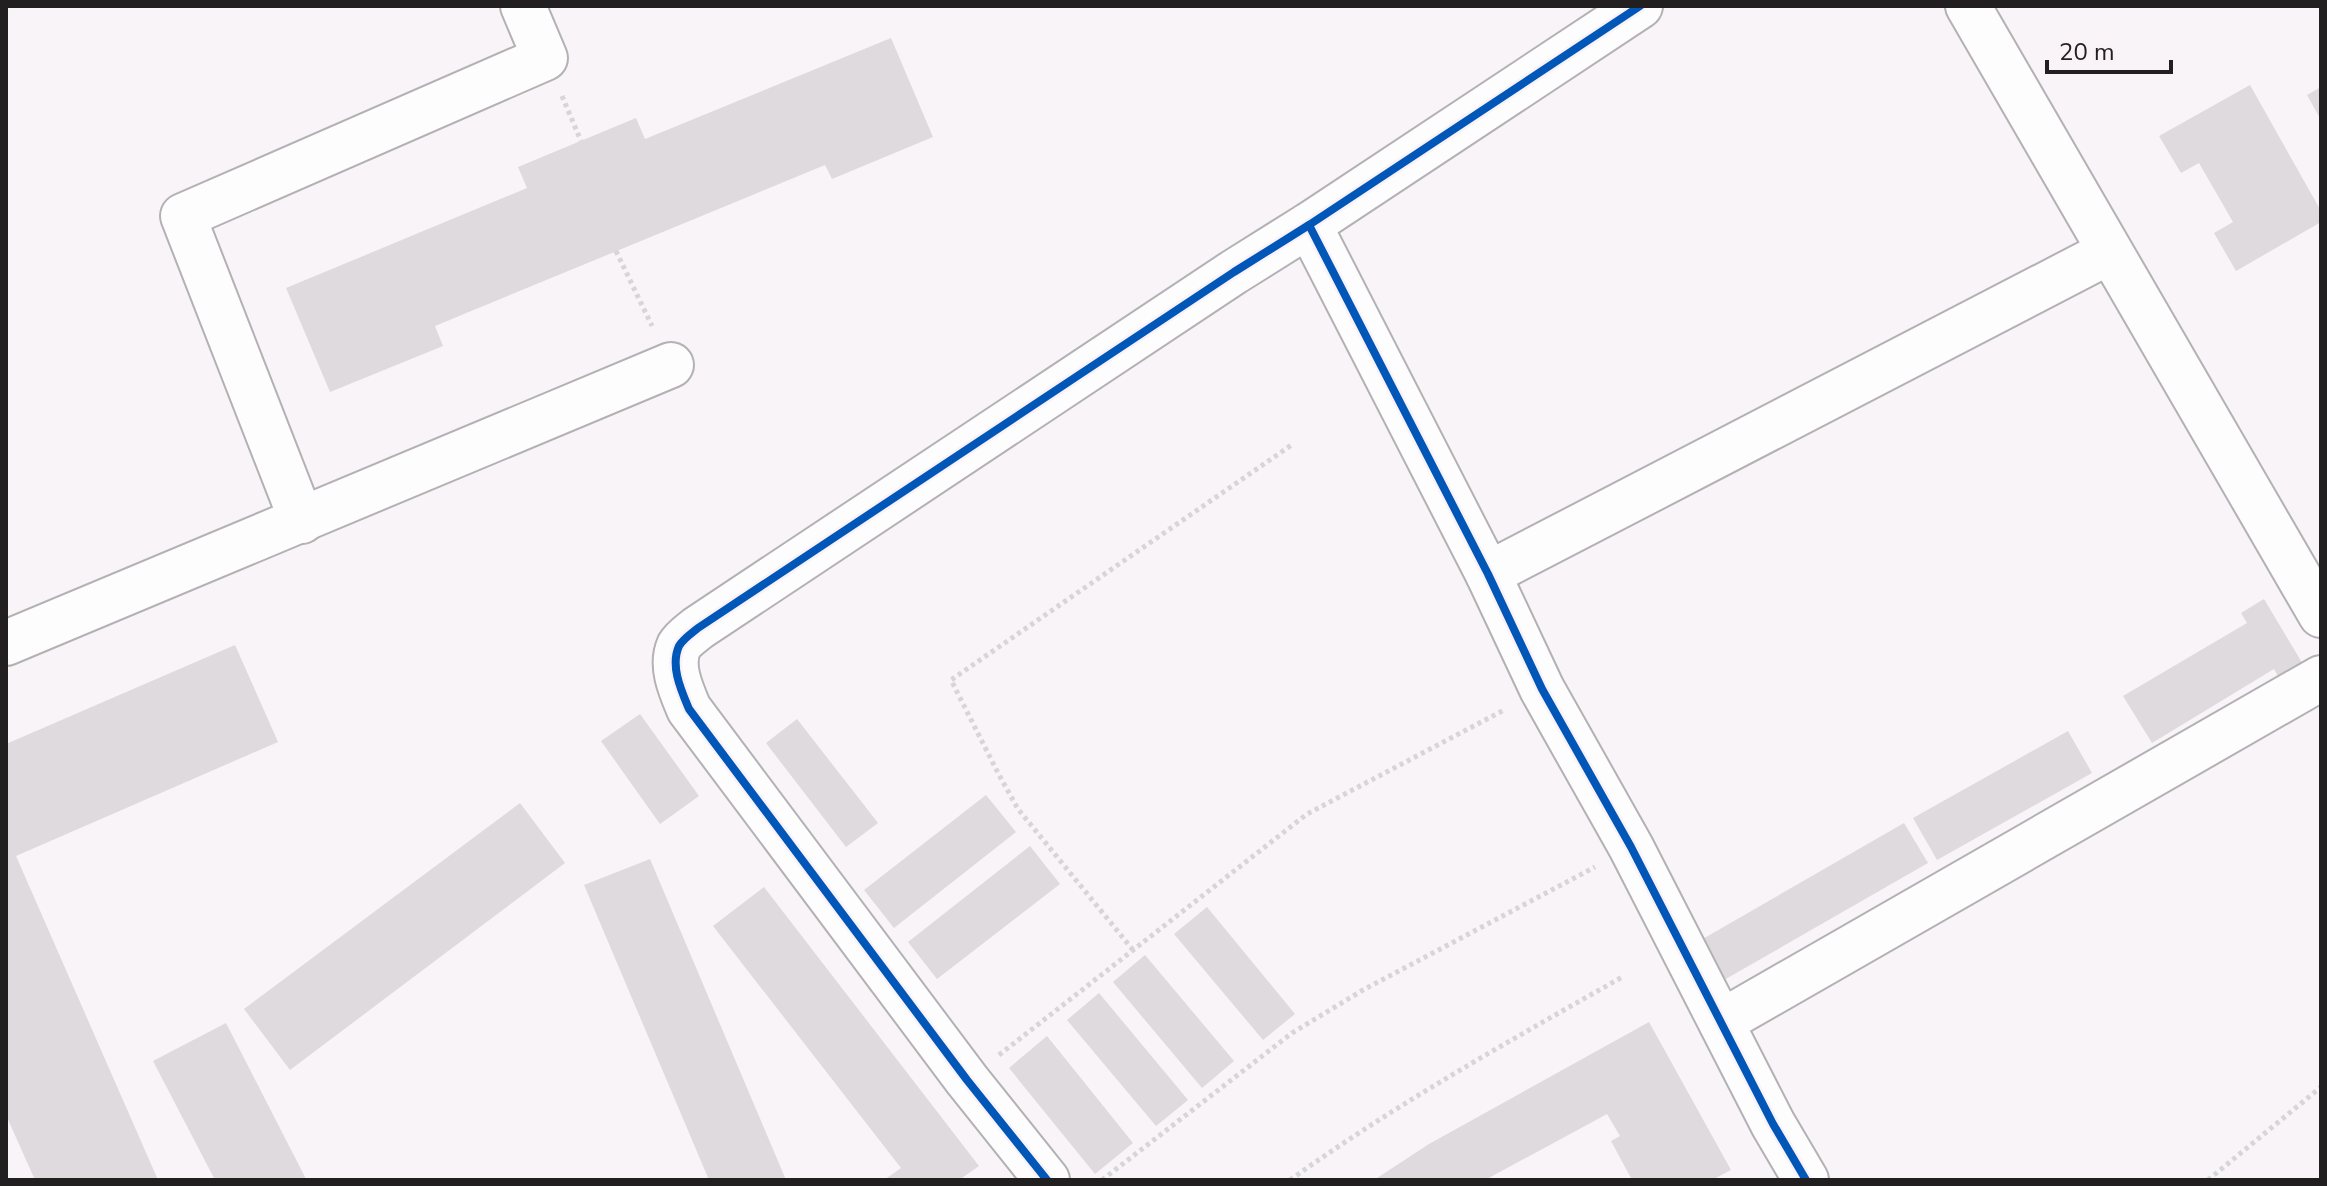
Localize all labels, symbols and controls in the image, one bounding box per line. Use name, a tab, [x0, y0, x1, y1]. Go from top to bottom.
scale bar	[2047, 24, 2171, 74]
text: 20 m	[2059, 36, 2115, 68]

